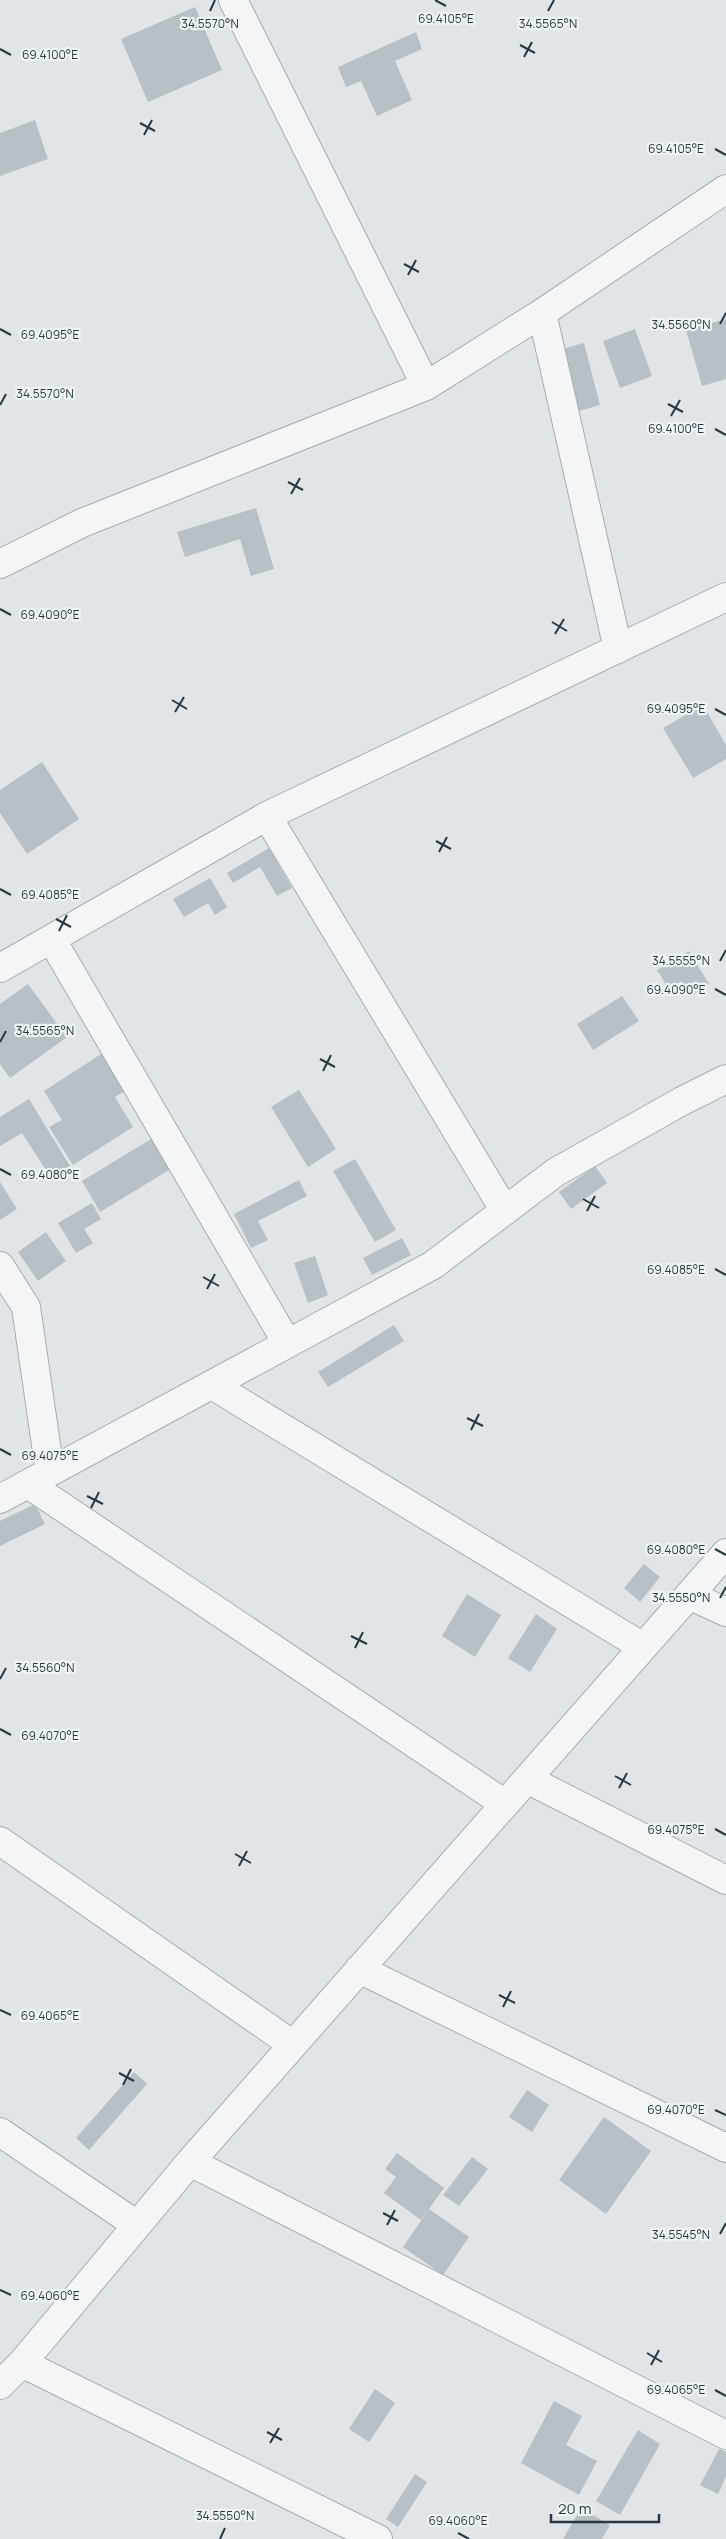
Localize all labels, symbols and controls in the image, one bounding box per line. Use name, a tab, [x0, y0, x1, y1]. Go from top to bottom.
text: 69.4105°E	[418, 10, 474, 27]
text: 34.5570°N	[181, 15, 239, 32]
text: 34.5565°N	[519, 15, 577, 32]
text: 69.4100°E	[22, 46, 78, 63]
text: 69.4105°E	[648, 140, 704, 157]
text: 34.5560°N	[652, 316, 710, 333]
text: 69.4095°E	[21, 326, 79, 343]
text: 34.5570°N	[16, 385, 74, 402]
text: 69.4100°E	[648, 420, 704, 437]
text: 69.4090°E	[21, 606, 80, 623]
text: 69.4095°E	[647, 700, 705, 717]
text: 69.4085°E	[21, 886, 79, 903]
text: 34.5555°N	[652, 952, 710, 969]
text: 69.4090°E	[647, 981, 706, 998]
text: 34.5565°N	[16, 1022, 74, 1039]
text: 69.4080°E	[21, 1166, 79, 1183]
text: 69.4085°E	[647, 1261, 705, 1278]
text: 69.4075°E	[21, 1447, 79, 1464]
text: 69.4080°E	[647, 1541, 705, 1558]
text: 34.5550°N	[652, 1589, 710, 1606]
text: 34.5560°N	[16, 1659, 74, 1676]
text: 69.4070°E	[21, 1727, 79, 1744]
text: 69.4075°E	[647, 1821, 705, 1838]
text: 69.4065°E	[21, 2007, 79, 2024]
text: 69.4070°E	[647, 2101, 705, 2118]
text: 34.5545°N	[652, 2226, 710, 2243]
text: 69.4060°E	[21, 2287, 80, 2304]
text: 69.4065°E	[647, 2381, 705, 2398]
scale bar	[551, 2492, 658, 2524]
text: 20 m	[558, 2498, 591, 2519]
text: 34.5550°N	[196, 2507, 254, 2524]
text: 69.4060°E	[429, 2512, 488, 2529]

